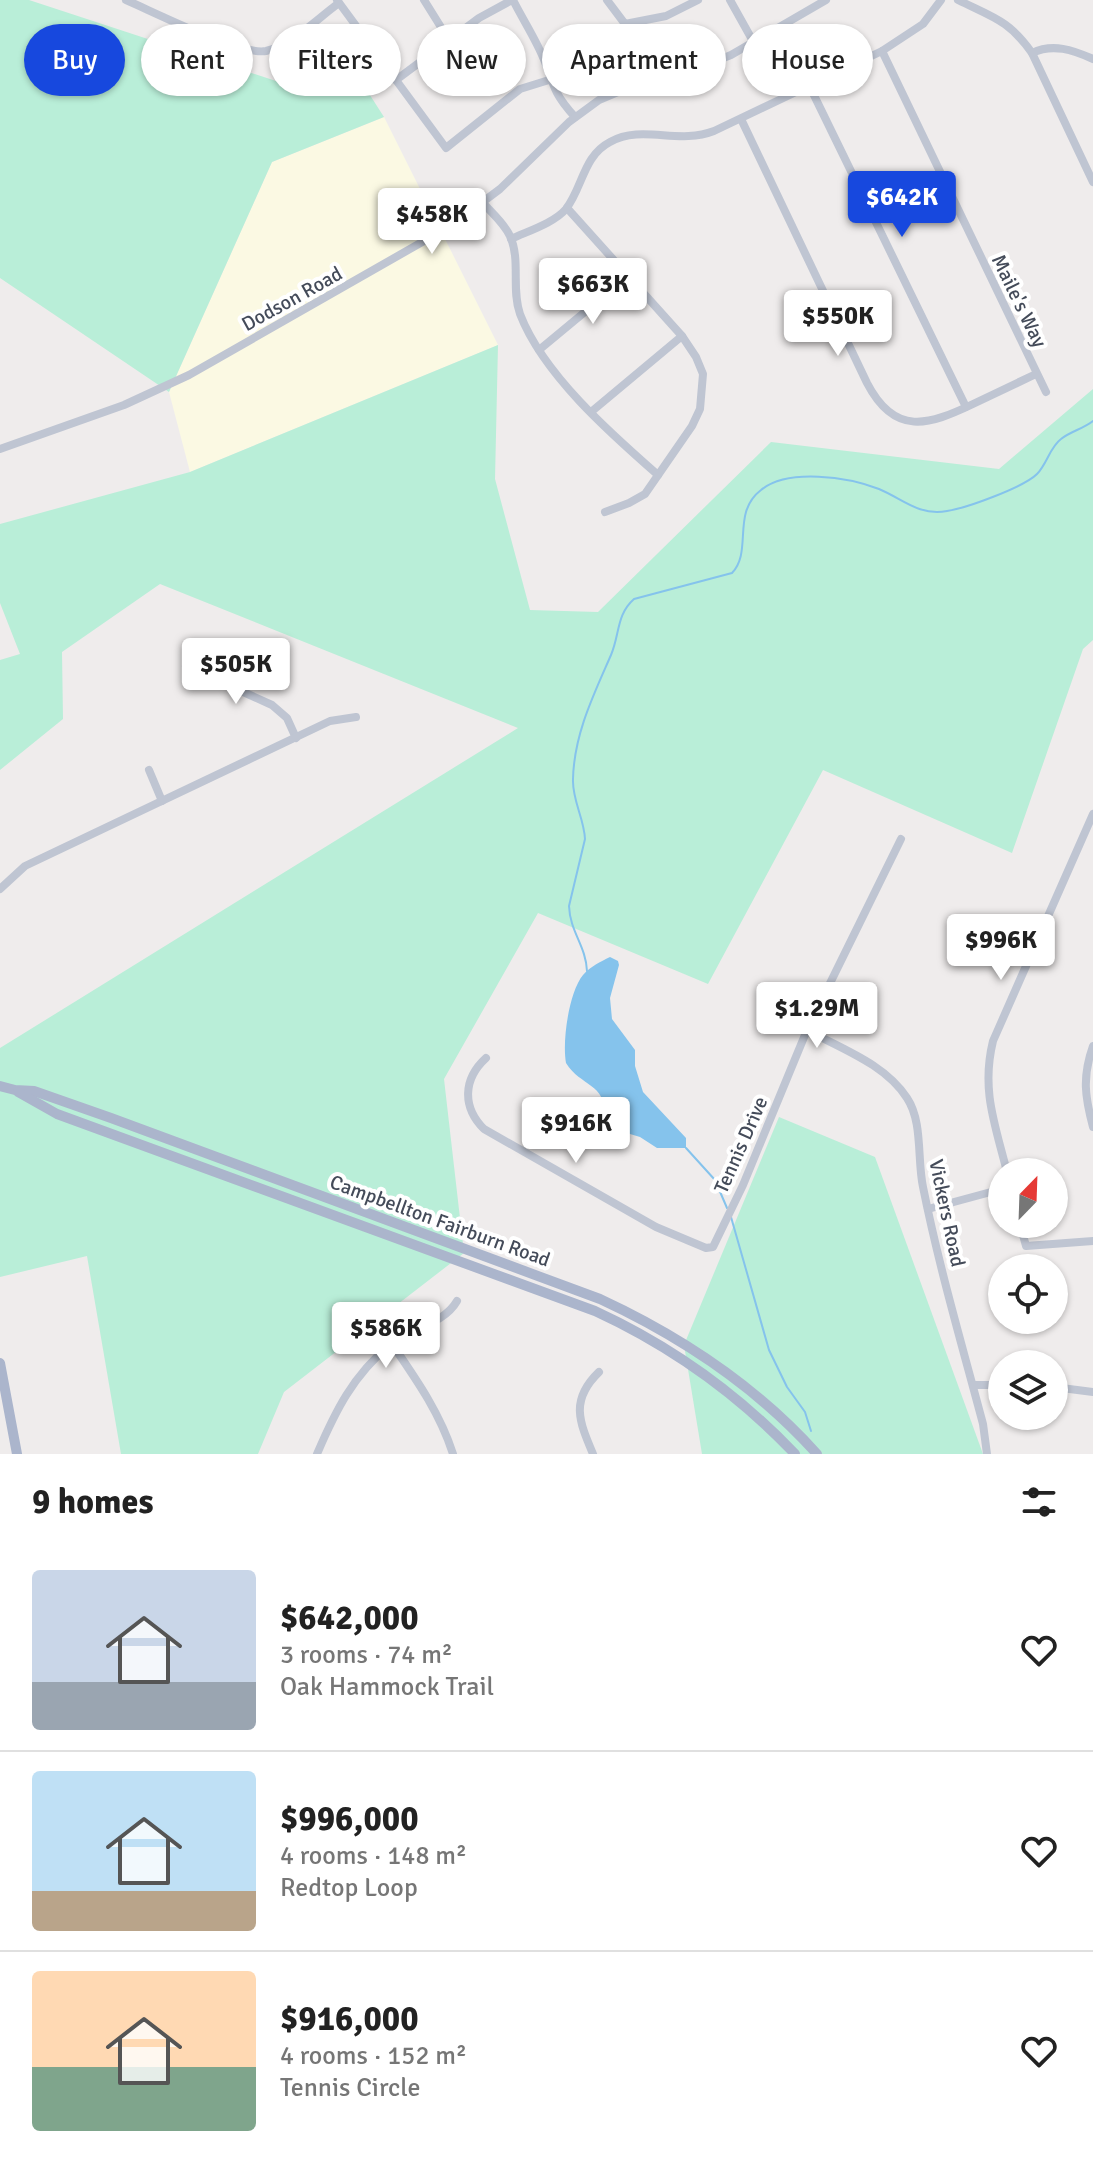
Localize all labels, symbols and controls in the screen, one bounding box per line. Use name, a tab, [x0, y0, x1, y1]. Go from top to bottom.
chip: Buy	[24, 24, 125, 96]
chip: Rent	[141, 24, 253, 96]
chip: Filters	[269, 24, 401, 96]
chip: New	[417, 24, 526, 96]
chip: Apartment	[542, 24, 726, 96]
chip: House	[742, 24, 873, 96]
pin: $642K	[846, 171, 958, 239]
text: $642K	[866, 181, 938, 213]
pin: $458K	[376, 188, 488, 256]
text: $458K	[396, 198, 468, 230]
street label: Maile's Way	[986, 250, 1052, 352]
pin: $663K	[537, 258, 649, 326]
street label: Dodson Road	[237, 261, 347, 337]
text: $663K	[557, 268, 629, 300]
pin: $550K	[782, 290, 894, 358]
text: $550K	[802, 300, 874, 332]
pin: $505K	[180, 638, 292, 706]
text: $505K	[200, 648, 272, 680]
pin: $996K	[945, 914, 1057, 982]
text: $996K	[965, 924, 1037, 956]
pin: $1.29M	[752, 982, 882, 1050]
text: $1.29M	[774, 992, 860, 1024]
street label: Tennis Drive	[709, 1093, 773, 1197]
pin: $916K	[520, 1097, 632, 1165]
text: $916K	[540, 1107, 612, 1139]
street label: Vickers Road	[923, 1157, 971, 1269]
north arrow	[988, 1158, 1068, 1238]
map controls	[988, 1158, 1068, 1430]
street label: Campbellton Fairburn Road	[326, 1169, 554, 1273]
button: locate	[988, 1254, 1068, 1334]
pin: $586K	[330, 1302, 442, 1370]
text: $586K	[350, 1312, 422, 1344]
button: layers	[988, 1350, 1068, 1430]
icon: filters	[1017, 1480, 1061, 1524]
text: 9 homes	[32, 1481, 153, 1523]
text: $642,000	[280, 1597, 419, 1639]
icon: home	[96, 1602, 192, 1698]
icon: heart	[1017, 1628, 1061, 1672]
text: 3 rooms · 74 m²	[280, 1639, 453, 1671]
text: Oak Hammock Trail	[280, 1671, 494, 1703]
text: $996,000	[280, 1798, 419, 1840]
icon: home	[96, 1803, 192, 1899]
icon: heart	[1017, 1829, 1061, 1873]
text: 4 rooms · 148 m²	[280, 1840, 467, 1872]
text: Redtop Loop	[280, 1872, 418, 1904]
text: $916,000	[280, 1998, 419, 2040]
icon: home	[96, 2003, 192, 2099]
icon: heart	[1017, 2029, 1061, 2073]
text: 4 rooms · 152 m²	[280, 2040, 467, 2072]
text: Tennis Circle	[280, 2072, 421, 2104]

